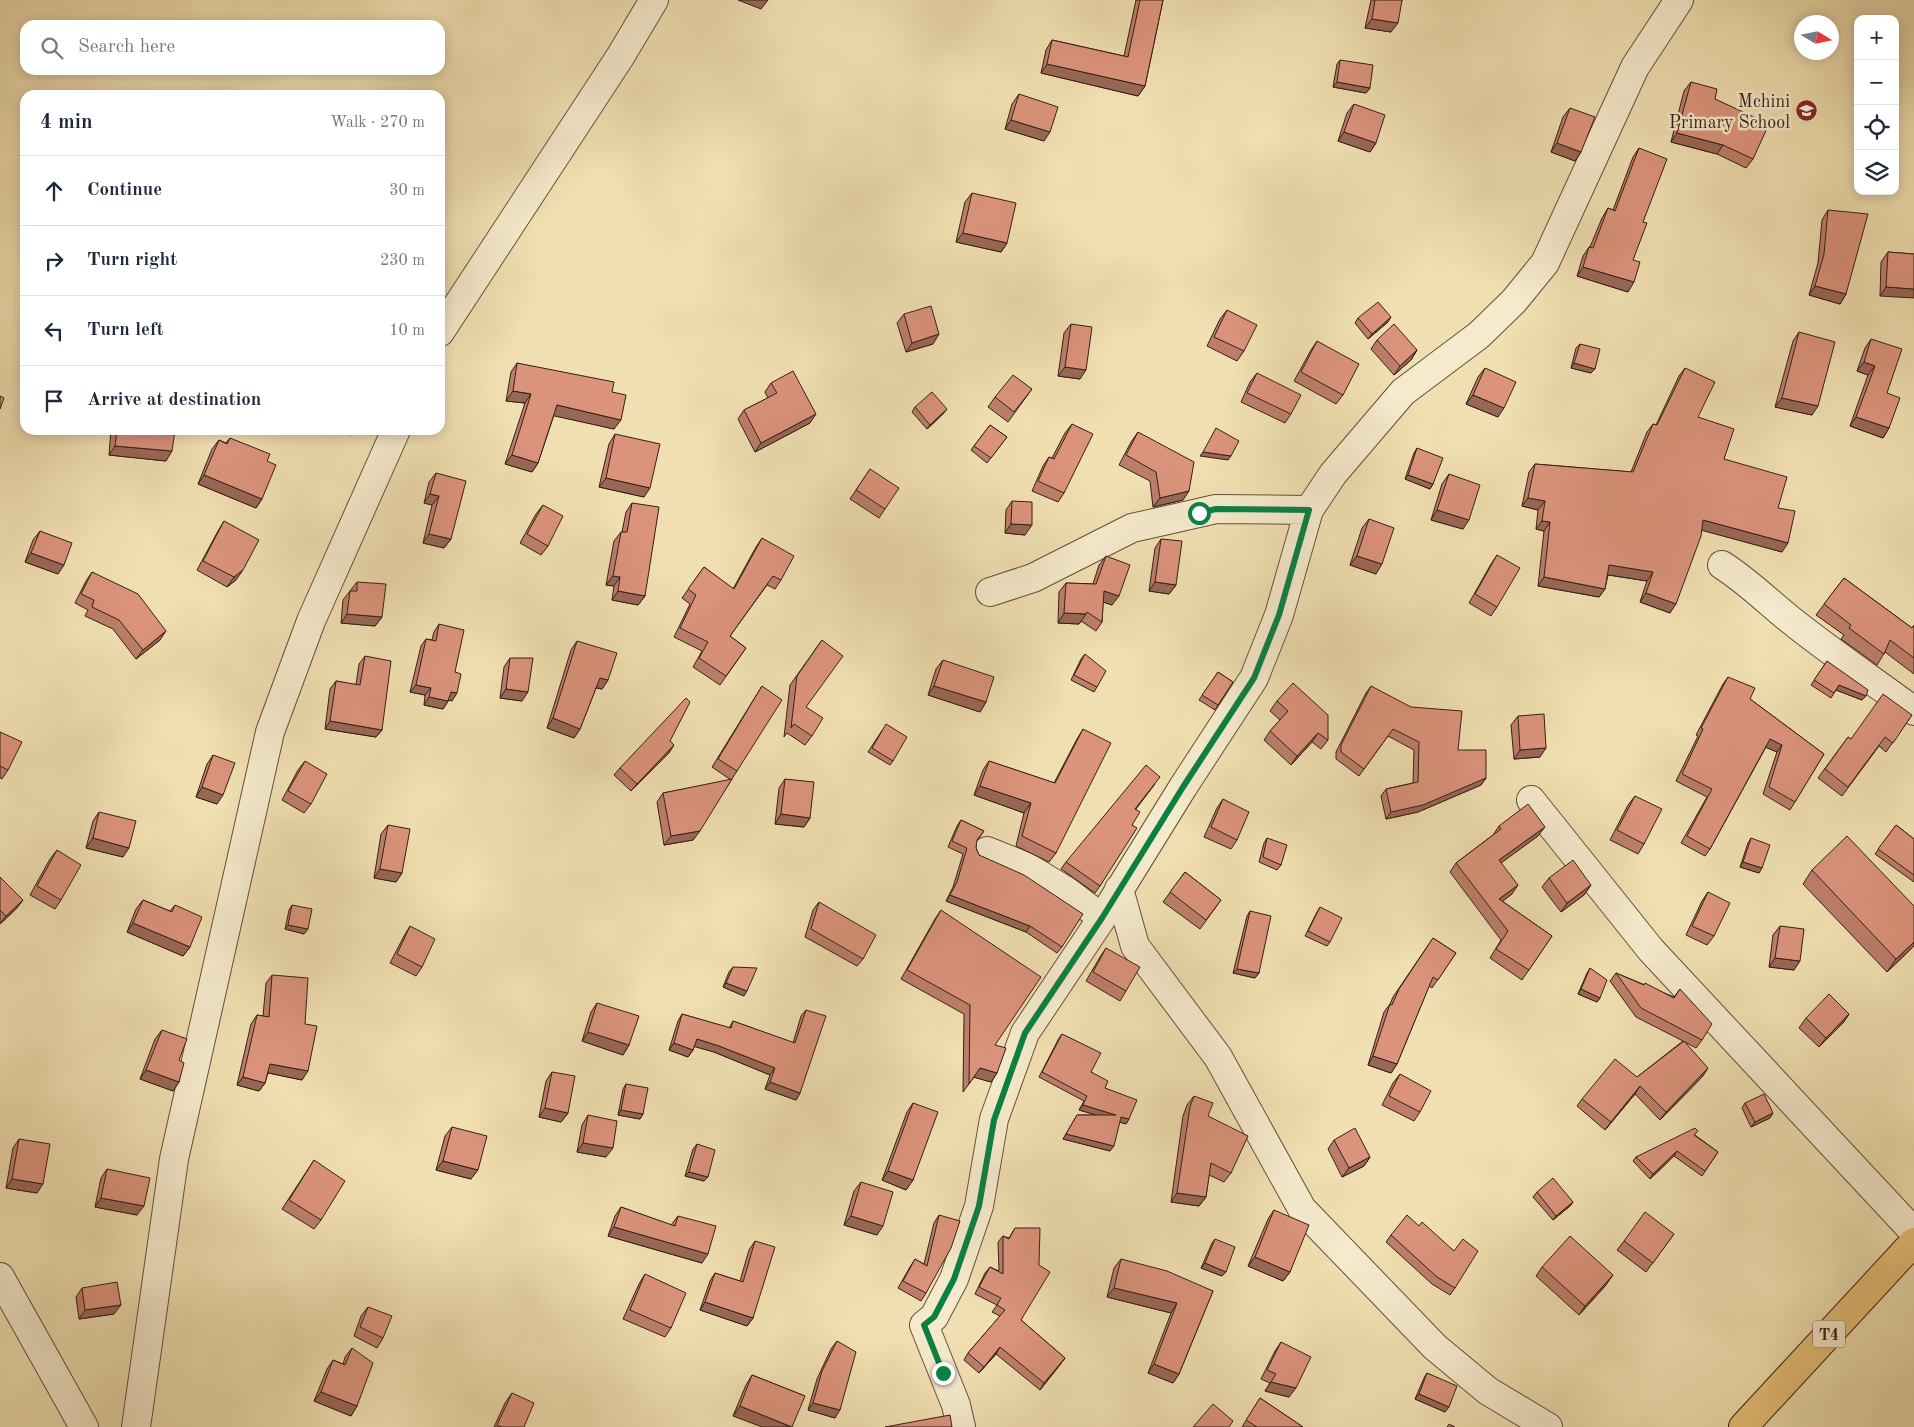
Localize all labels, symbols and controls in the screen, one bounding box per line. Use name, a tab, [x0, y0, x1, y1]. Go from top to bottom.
north arrow	[1794, 15, 1839, 60]
map controls	[1854, 15, 1899, 195]
button: +	[1854, 15, 1899, 60]
search box	[20, 20, 445, 75]
icon: search	[38, 34, 66, 62]
text: Search here	[78, 38, 175, 57]
button: −	[1854, 60, 1899, 105]
place label: Mchini Primary School	[1669, 93, 1790, 132]
school or university icon: Mchini Primary School	[1794, 99, 1818, 123]
button: locate	[1854, 105, 1899, 150]
text: 4 min	[40, 112, 93, 133]
text: Walk · 270 m	[330, 115, 425, 131]
button: layers	[1854, 150, 1899, 195]
icon: ahead	[40, 177, 68, 205]
text: Continue	[87, 181, 162, 200]
text: 30 m	[389, 183, 425, 199]
icon: right	[40, 247, 68, 275]
text: Turn right	[87, 251, 177, 270]
text: 230 m	[380, 253, 425, 269]
icon: left	[40, 317, 68, 345]
text: Turn left	[87, 321, 164, 340]
text: 10 m	[389, 323, 425, 339]
icon: arrive	[40, 387, 68, 415]
text: Arrive at destination	[87, 391, 261, 410]
route start	[1188, 502, 1211, 525]
road number: T4	[1813, 1320, 1845, 1348]
route end	[932, 1362, 955, 1385]

